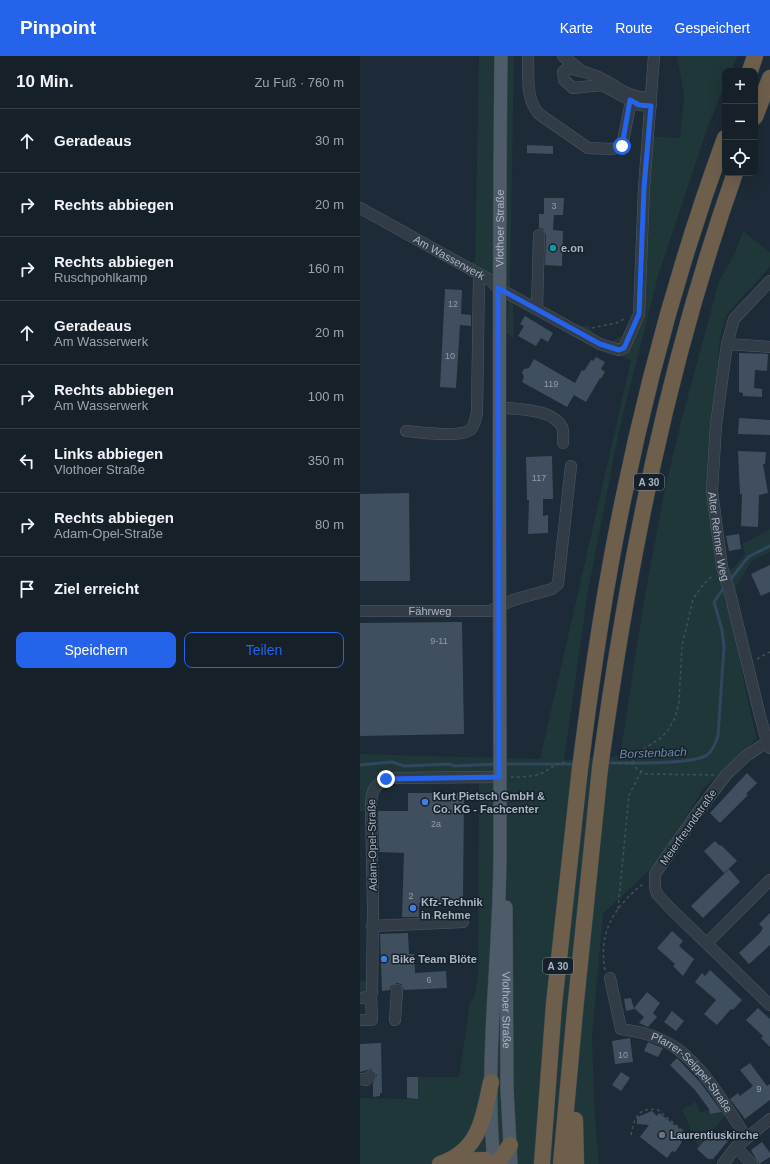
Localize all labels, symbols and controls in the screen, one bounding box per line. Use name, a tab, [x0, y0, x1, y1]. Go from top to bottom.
text: Pinpoint	[20, 17, 96, 38]
text: Karte	[560, 20, 593, 36]
text: Route	[615, 20, 653, 36]
text: Gespeichert	[675, 20, 750, 36]
map controls	[722, 68, 758, 176]
button: +	[722, 68, 758, 104]
text: 10 Min.	[16, 72, 74, 91]
text: Zu Fuß · 760 m	[254, 75, 344, 90]
button: −	[722, 104, 758, 140]
icon: ahead	[16, 130, 38, 152]
text: Geradeaus	[54, 132, 132, 149]
text: 30 m	[315, 133, 344, 148]
route start	[613, 137, 631, 155]
button: locate	[722, 140, 758, 176]
street label: Vlothoer Straße	[494, 190, 506, 267]
icon: right	[16, 194, 38, 216]
text: Rechts abbiegen	[54, 196, 174, 213]
text: 20 m	[315, 197, 344, 212]
house number: 3	[551, 201, 557, 211]
street label: Am Wasserwerk	[411, 233, 487, 282]
place label: e.on	[561, 242, 584, 254]
marker: e.on	[548, 243, 558, 253]
text: Rechts abbiegen	[54, 253, 174, 270]
icon: right	[16, 258, 38, 280]
text: 160 m	[308, 261, 344, 276]
text: Ruschpohlkamp	[54, 270, 147, 285]
house number: 12	[448, 299, 458, 309]
text: Geradeaus	[54, 317, 132, 334]
icon: ahead	[16, 322, 38, 344]
text: 20 m	[315, 325, 344, 340]
text: Am Wasserwerk	[54, 334, 148, 349]
house number: 10	[445, 351, 455, 361]
house number: 119	[544, 379, 558, 389]
text: Rechts abbiegen	[54, 381, 174, 398]
icon: right	[16, 386, 38, 408]
text: 100 m	[308, 389, 344, 404]
text: Am Wasserwerk	[54, 398, 148, 413]
text: Links abbiegen	[54, 445, 163, 462]
icon: left	[16, 450, 38, 472]
text: 350 m	[308, 453, 344, 468]
text: Vlothoer Straße	[54, 462, 145, 477]
house number: 117	[532, 473, 546, 483]
road number: A 30	[634, 474, 664, 490]
street label: Alter Rehmer Weg	[706, 491, 732, 582]
text: Rechts abbiegen	[54, 509, 174, 526]
icon: right	[16, 514, 38, 536]
text: 80 m	[315, 517, 344, 532]
text: Adam-Opel-Straße	[54, 526, 163, 541]
icon: arrive	[16, 578, 38, 600]
text: Ziel erreicht	[54, 580, 139, 597]
street label: Fährweg	[409, 605, 451, 617]
button: Speichern	[16, 632, 176, 668]
button: Teilen	[184, 632, 344, 668]
house number: 9-11	[430, 636, 448, 646]
water label: Borstenbach	[619, 745, 687, 761]
route end	[377, 770, 395, 788]
street label: Meierfreundstraße	[657, 787, 719, 867]
place label: Kurt Pietsch GmbH & Co. KG - Fachcenter	[433, 790, 545, 815]
marker: Kurt Pietsch GmbH & Co. KG - Fachcenter	[420, 797, 430, 807]
street label: Adam-Opel-Straße	[365, 799, 379, 891]
house number: 2a	[431, 819, 441, 829]
house number: 2	[408, 891, 414, 901]
place label: Kfz-Technik in Rehme	[421, 896, 483, 921]
marker: Kfz-Technik in Rehme	[408, 903, 418, 913]
place label: Bike Team Blöte	[392, 953, 477, 965]
marker: Bike Team Blöte	[379, 954, 389, 964]
road number: A 30	[543, 958, 573, 974]
street label: Vlothoer Straße	[500, 971, 513, 1049]
house number: 6	[426, 975, 432, 985]
street label: Pfarrer-Seippel-Straße	[650, 1030, 735, 1115]
house number: 10	[618, 1050, 628, 1060]
house number: 9	[756, 1084, 762, 1094]
place label: Laurentiuskirche	[670, 1129, 759, 1141]
marker: Laurentiuskirche	[657, 1130, 667, 1140]

